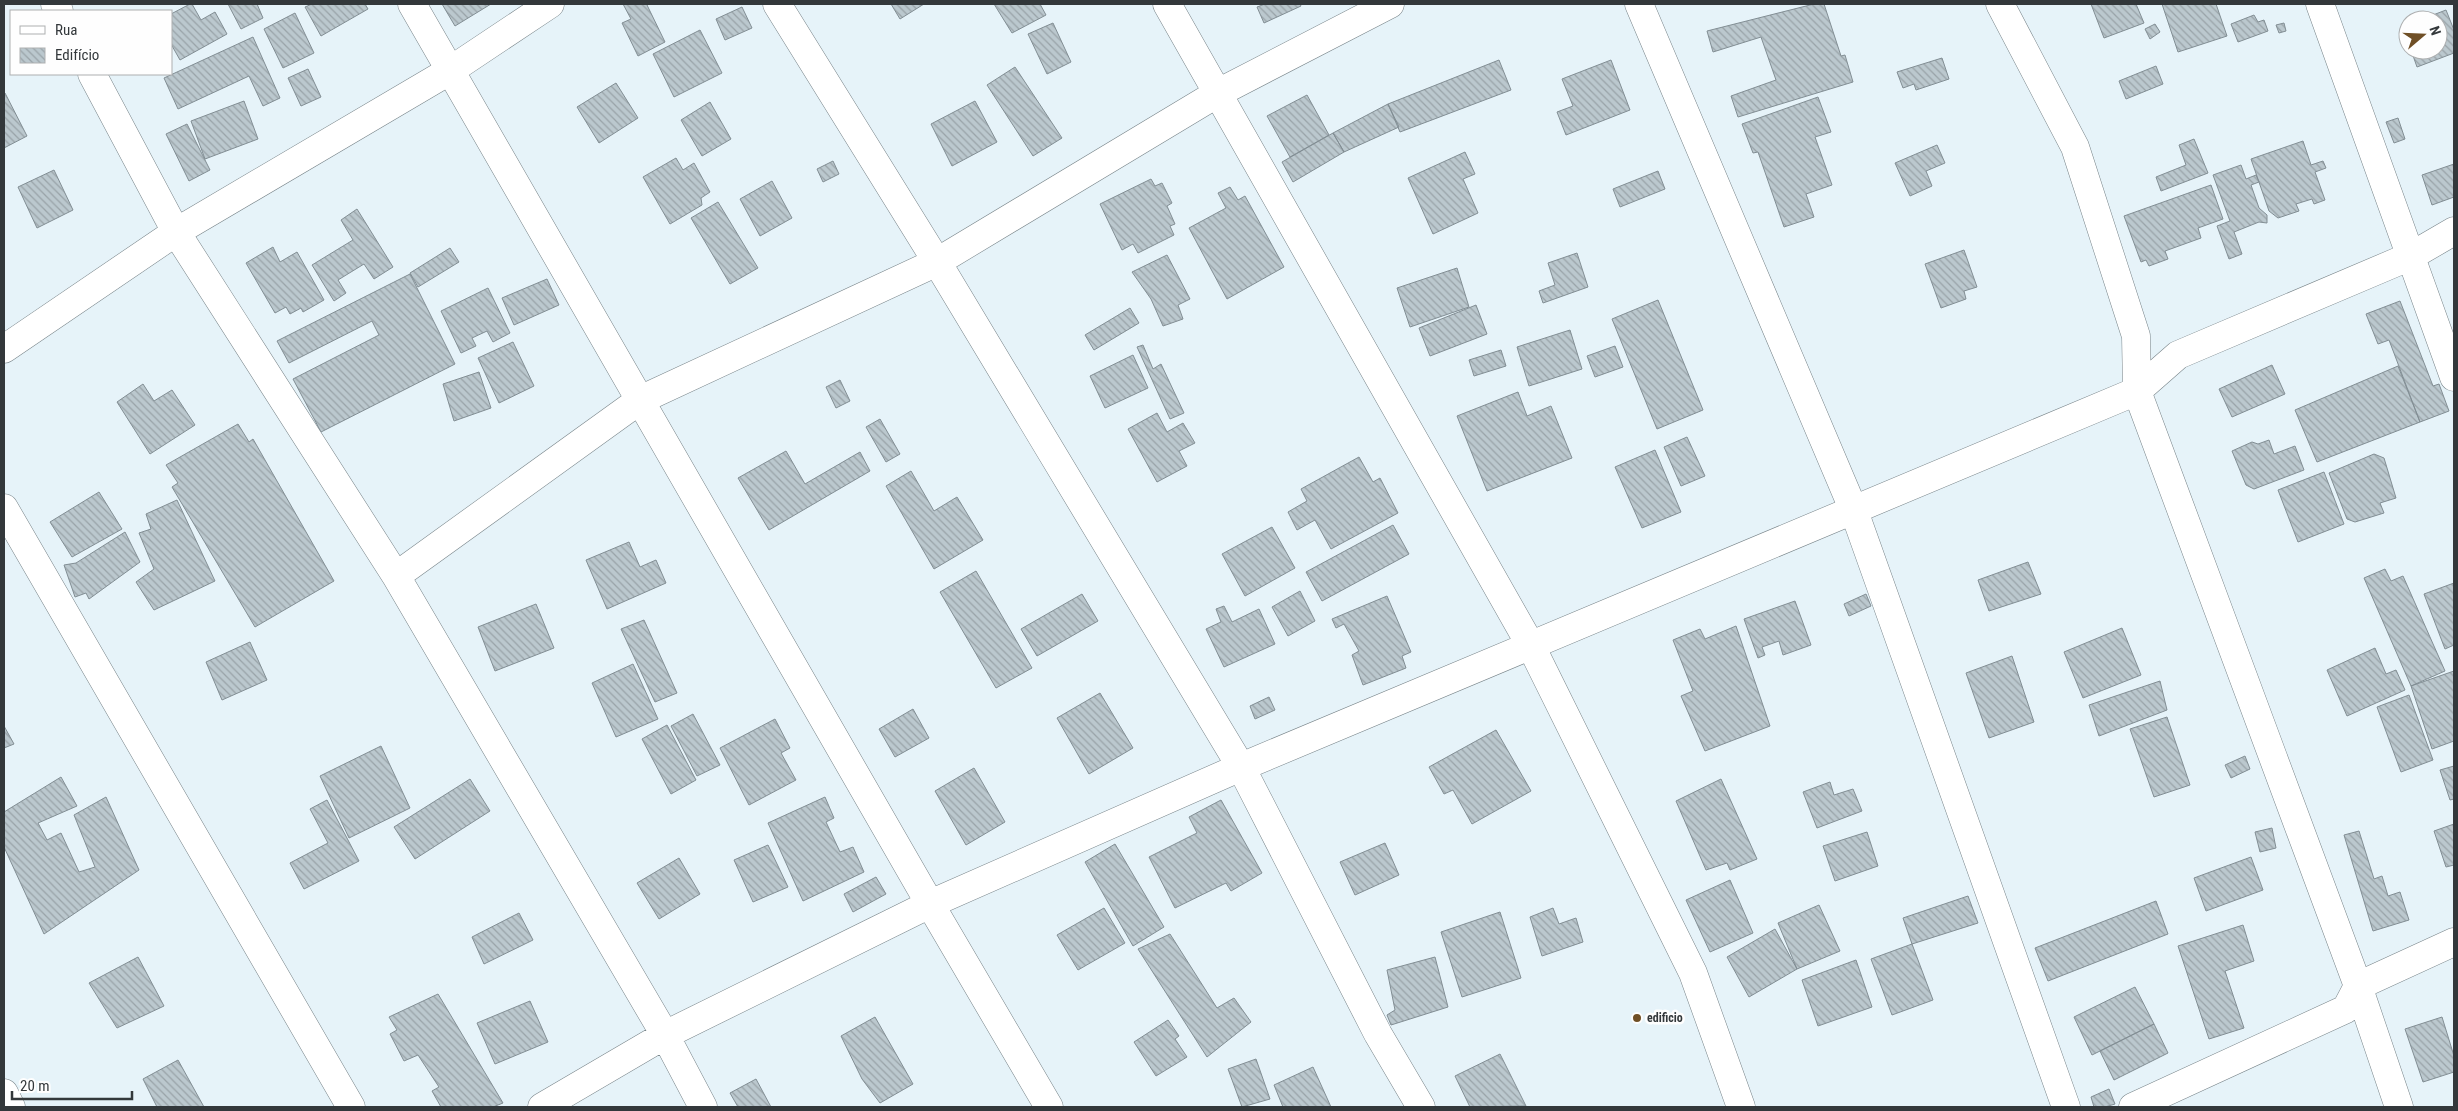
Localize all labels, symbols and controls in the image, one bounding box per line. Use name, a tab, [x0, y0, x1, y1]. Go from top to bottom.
legend	[10, 10, 172, 75]
north arrow	[2398, 10, 2448, 60]
text: Rua	[55, 21, 77, 39]
text: N	[2426, 24, 2444, 37]
text: Edifício	[55, 46, 99, 64]
place label: edificio	[1647, 1011, 1683, 1025]
marker: edificio	[1631, 1012, 1643, 1024]
scale bar	[12, 1068, 132, 1100]
text: 20 m	[20, 1077, 50, 1095]

